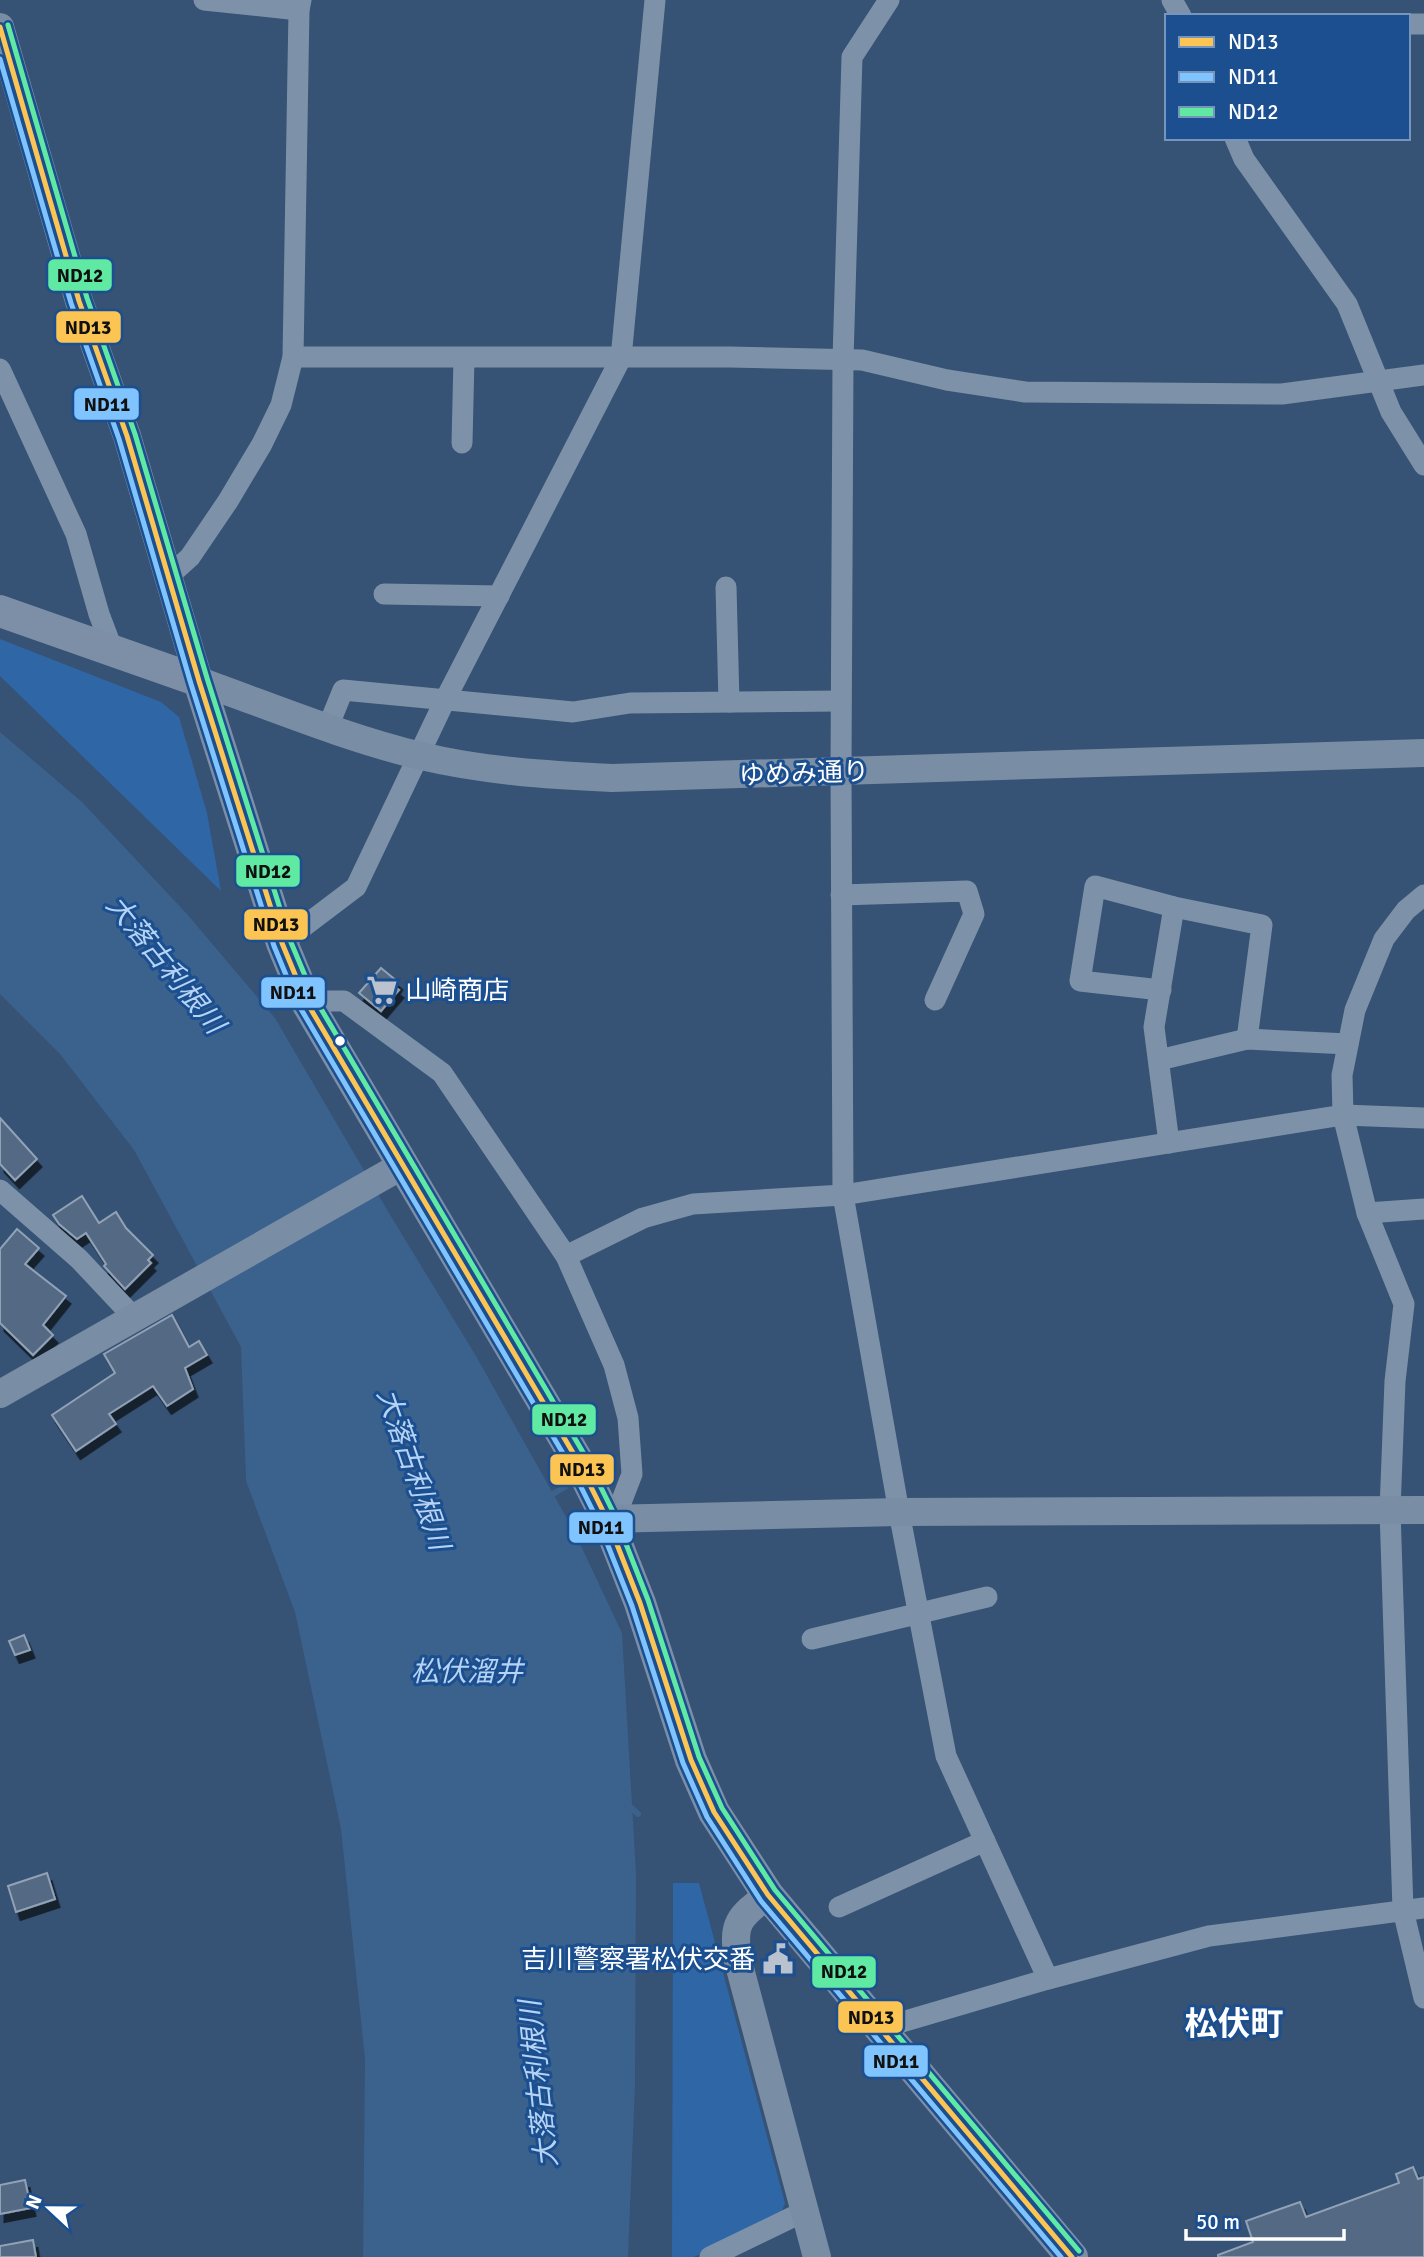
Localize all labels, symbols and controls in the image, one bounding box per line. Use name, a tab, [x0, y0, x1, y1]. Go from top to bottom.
legend	[1165, 14, 1410, 140]
text: ND13	[1228, 29, 1279, 55]
text: ND11	[1228, 64, 1279, 90]
text: ND12	[1228, 99, 1279, 125]
line badge: ND12	[47, 258, 113, 292]
text: ND12	[57, 264, 103, 288]
line badge: ND13	[55, 310, 122, 344]
text: ND13	[65, 316, 111, 340]
line badge: ND11	[73, 387, 140, 421]
text: ND11	[84, 393, 130, 417]
street label: ゆめみ通り	[739, 756, 870, 792]
line badge: ND12	[235, 854, 301, 888]
text: ND12	[245, 860, 291, 884]
water label: 大落古利根川	[99, 889, 233, 1043]
line badge: ND13	[243, 908, 309, 941]
text: ND13	[253, 913, 299, 937]
supermarket icon: 山崎商店	[365, 973, 399, 1007]
place label: 山崎商店	[405, 975, 509, 1007]
line badge: ND11	[260, 976, 326, 1009]
text: ND11	[270, 981, 316, 1005]
unlabelled marker	[333, 1034, 347, 1048]
water label: 大落古利根川	[370, 1384, 457, 1557]
line badge: ND12	[531, 1403, 597, 1436]
text: ND12	[541, 1408, 587, 1432]
line badge: ND13	[549, 1453, 615, 1486]
text: ND13	[559, 1458, 605, 1482]
line badge: ND11	[568, 1511, 634, 1544]
text: ND11	[578, 1516, 624, 1540]
water label: 松伏溜井	[411, 1655, 526, 1689]
public building icon: 吉川警察署松伏交番	[761, 1942, 795, 1976]
place label: 吉川警察署松伏交番	[521, 1944, 755, 1976]
line badge: ND12	[811, 1955, 877, 1989]
text: ND12	[821, 1960, 867, 1984]
water label: 大落古利根川	[513, 1996, 565, 2169]
line badge: ND13	[837, 2000, 904, 2034]
district label: 松伏町	[1185, 2004, 1284, 2045]
text: ND13	[848, 2006, 894, 2030]
line badge: ND11	[863, 2044, 929, 2078]
text: ND11	[873, 2050, 919, 2074]
north arrow	[14, 2173, 84, 2243]
text: N	[21, 2191, 48, 2213]
scale bar	[1186, 2198, 1344, 2242]
text: 50 m	[1196, 2209, 1240, 2235]

